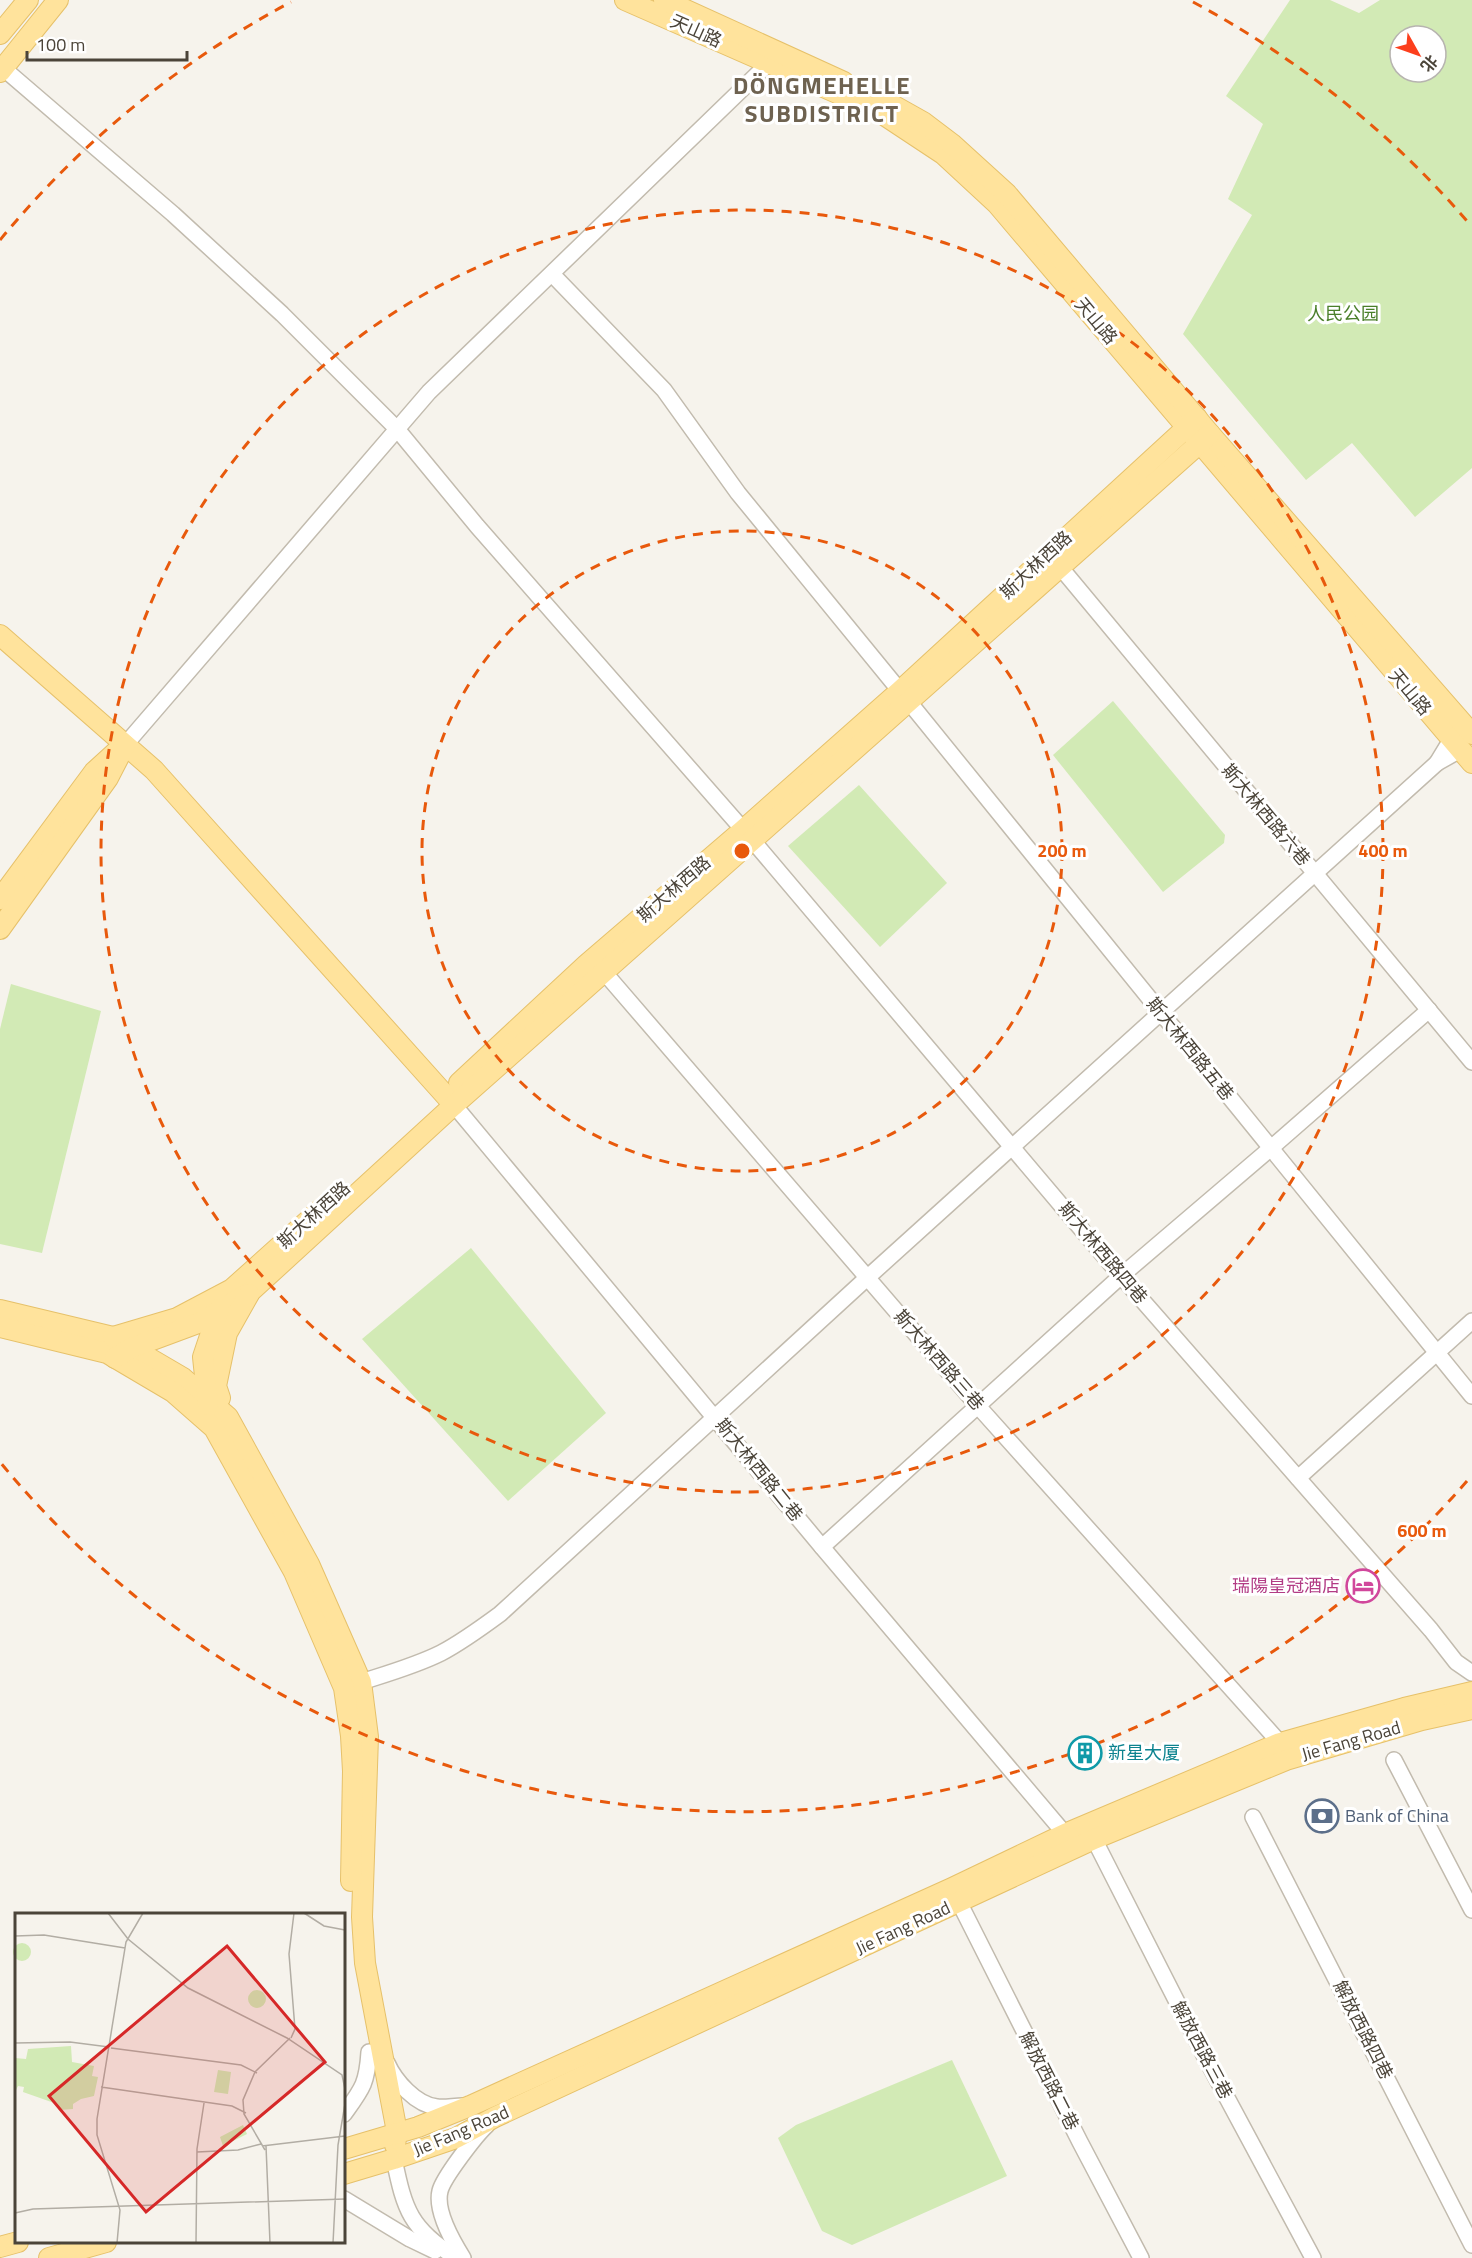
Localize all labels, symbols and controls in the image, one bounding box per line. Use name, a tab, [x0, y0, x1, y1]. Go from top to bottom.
street label: 天山路	[666, 7, 726, 54]
scale bar	[27, 24, 188, 62]
north arrow	[1388, 24, 1448, 84]
text: 100 m	[36, 31, 85, 58]
text: 北	[1415, 50, 1444, 77]
district label: DÖNGMEHELLE SUBDISTRICT	[733, 67, 911, 131]
street label: 天山路	[1069, 291, 1124, 350]
park label: 人民公园	[1307, 300, 1379, 327]
street label: 斯大林西路	[994, 524, 1078, 605]
street label: 天山路	[1383, 662, 1438, 721]
street label: 斯大林西路六巷	[1216, 758, 1317, 872]
text: 200 m	[1037, 837, 1087, 864]
text: 400 m	[1358, 837, 1408, 864]
centre of rings	[732, 841, 752, 861]
street label: 斯大林西路	[631, 849, 716, 928]
street label: 斯大林西路五巷	[1140, 991, 1241, 1106]
street label: 斯大林西路	[271, 1174, 356, 1255]
street label: 斯大林西路四巷	[1053, 1196, 1154, 1310]
street label: 斯大林西路三巷	[888, 1303, 991, 1416]
street label: 斯大林西路二巷	[709, 1412, 810, 1527]
text: 600 m	[1397, 1517, 1447, 1544]
hotel icon: 瑞陽皇冠酒店	[1345, 1568, 1381, 1604]
place label: 瑞陽皇冠酒店	[1232, 1572, 1340, 1599]
street label: Jie Fang Road	[1298, 1713, 1404, 1768]
building icon: 新星大厦	[1067, 1735, 1103, 1771]
place label: 新星大厦	[1108, 1739, 1180, 1766]
bank icon: Bank of China	[1304, 1798, 1340, 1834]
place label: Bank of China	[1345, 1802, 1449, 1829]
street label: Jie Fang Road	[851, 1894, 955, 1961]
inset map	[15, 1913, 345, 2243]
street label: 解放西路四巷	[1327, 1976, 1400, 2084]
street label: 解放西路三巷	[1165, 1996, 1240, 2104]
street label: 解放西路二巷	[1013, 2027, 1086, 2135]
street label: Jie Fang Road	[409, 2098, 513, 2163]

